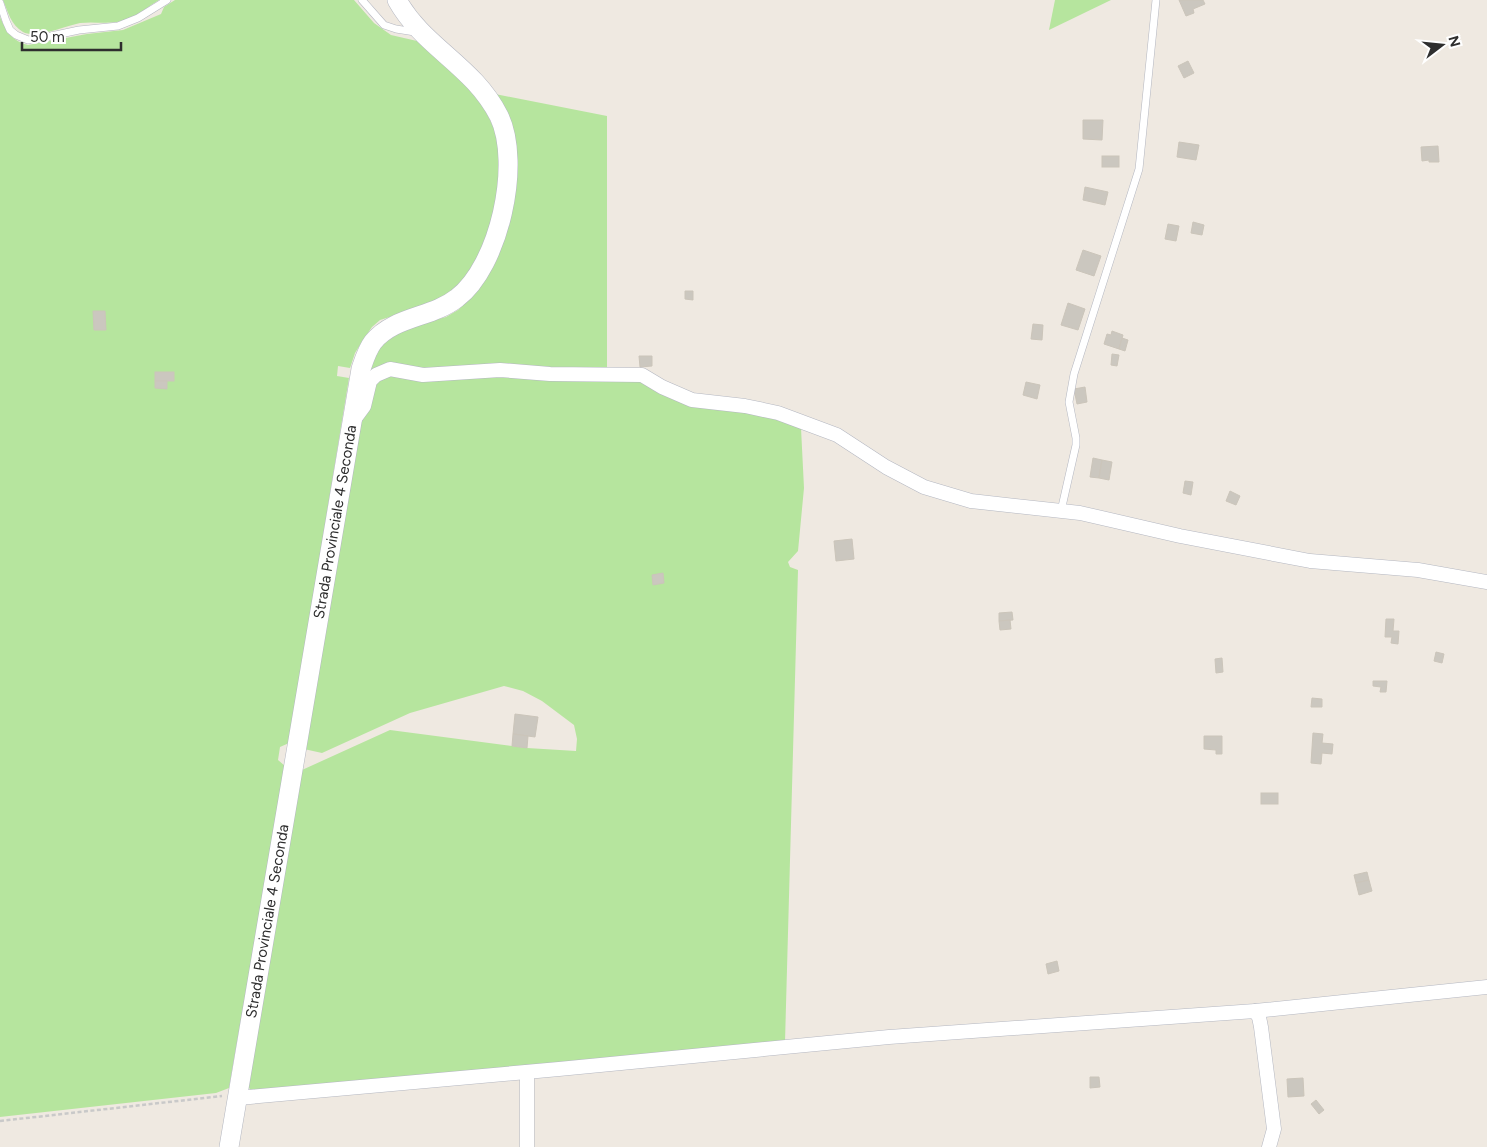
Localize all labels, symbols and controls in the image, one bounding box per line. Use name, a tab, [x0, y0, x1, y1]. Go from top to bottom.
scale bar	[22, 20, 121, 52]
north arrow	[1417, 20, 1467, 70]
text: 50 m	[30, 28, 65, 46]
text: N	[1444, 34, 1464, 49]
street label: Strada Provinciale 4 Seconda	[310, 424, 360, 620]
street label: Strada Provinciale 4 Seconda	[242, 823, 293, 1020]

